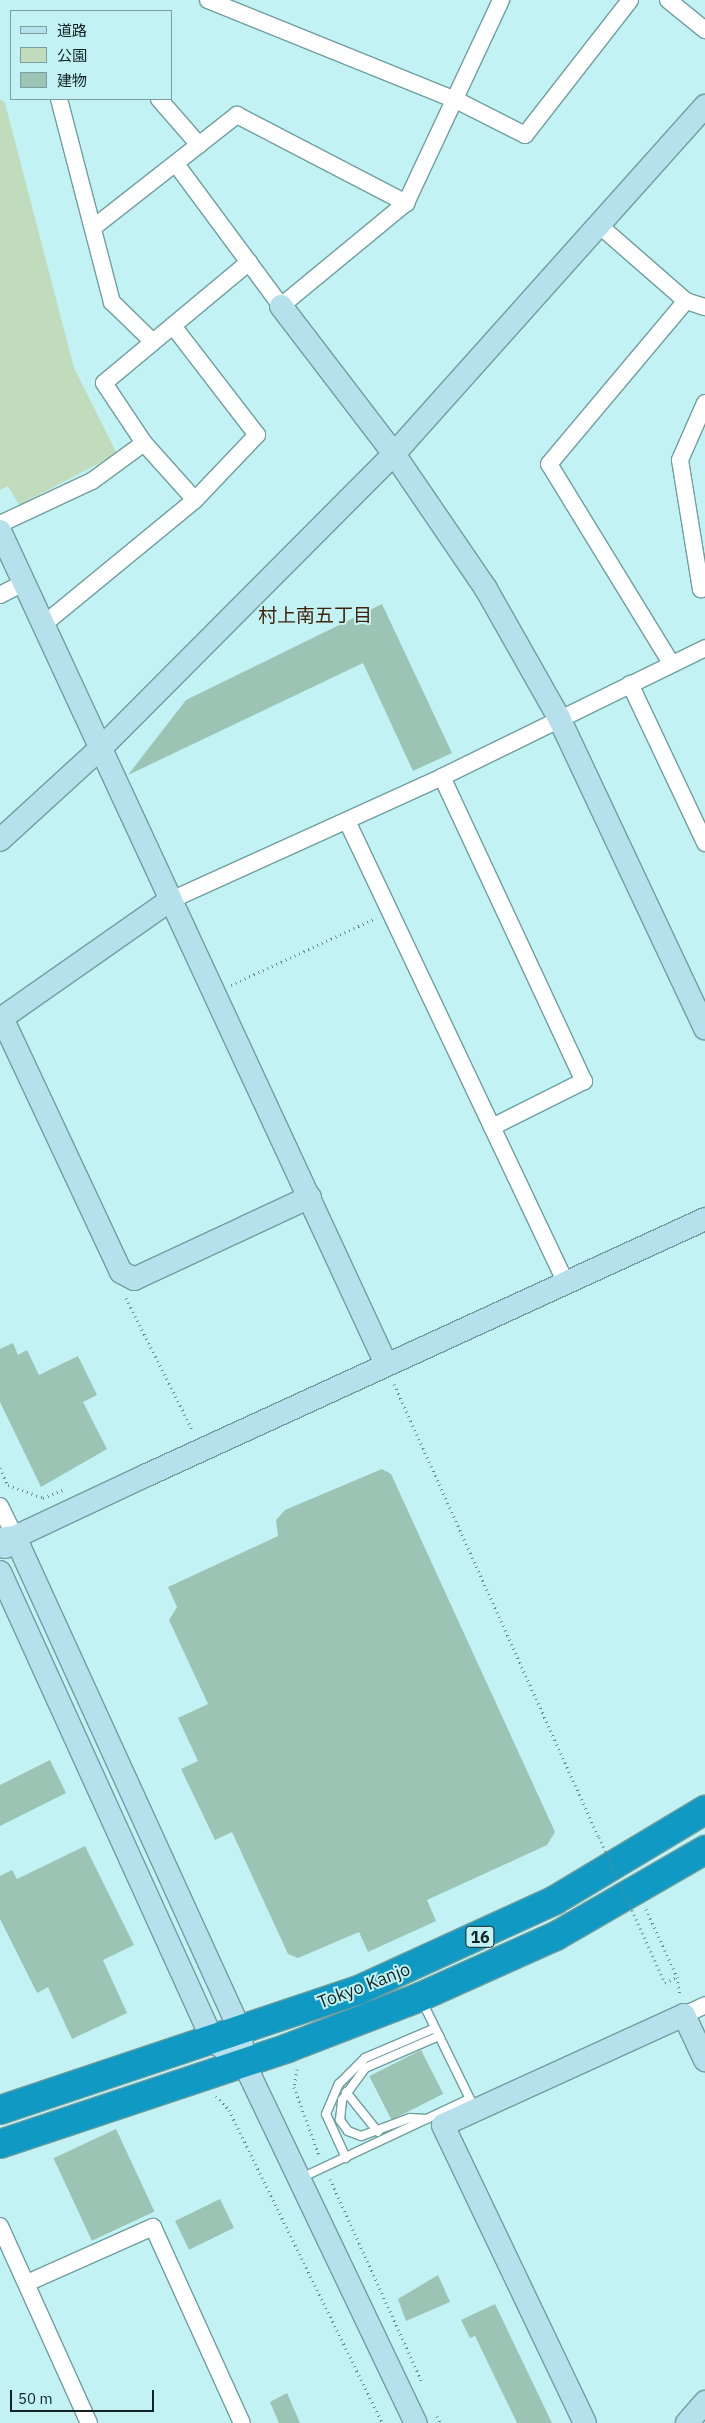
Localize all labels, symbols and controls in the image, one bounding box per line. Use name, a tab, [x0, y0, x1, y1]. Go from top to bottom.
legend	[10, 10, 172, 100]
text: 道路	[57, 21, 87, 40]
text: 公園	[57, 46, 87, 65]
text: 建物	[57, 71, 87, 90]
district label: 村上南五丁目	[258, 605, 372, 627]
road number: 16	[465, 1924, 495, 1950]
street label: Tokyo Kanjo	[315, 1958, 413, 2014]
scale bar	[12, 2380, 156, 2412]
text: 50 m	[18, 2389, 53, 2408]

